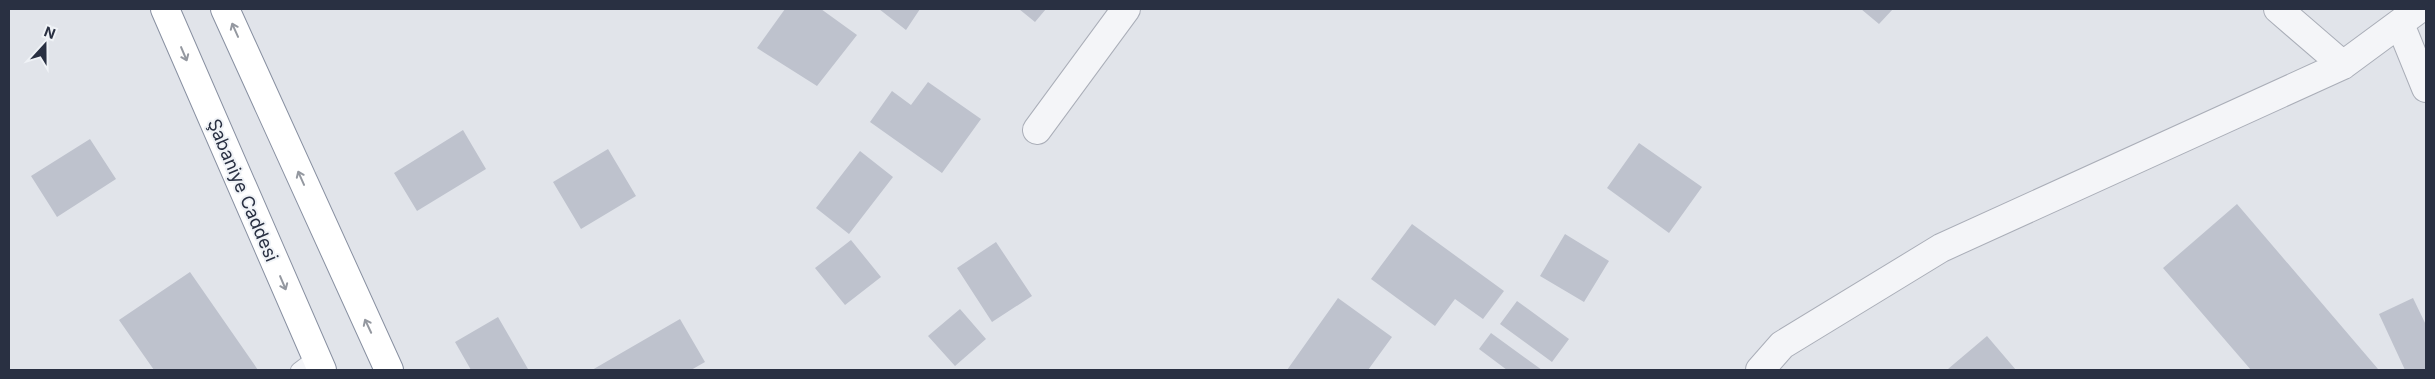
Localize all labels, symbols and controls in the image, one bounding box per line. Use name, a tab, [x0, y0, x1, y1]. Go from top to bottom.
north arrow	[20, 20, 70, 70]
text: N	[42, 23, 58, 42]
one-way arrow	[229, 23, 239, 38]
one-way arrow	[179, 46, 189, 61]
street label: Şabaniye Caddesi	[203, 116, 283, 264]
one-way arrow	[296, 171, 306, 186]
one-way arrow	[279, 275, 288, 290]
one-way arrow	[363, 319, 373, 334]

